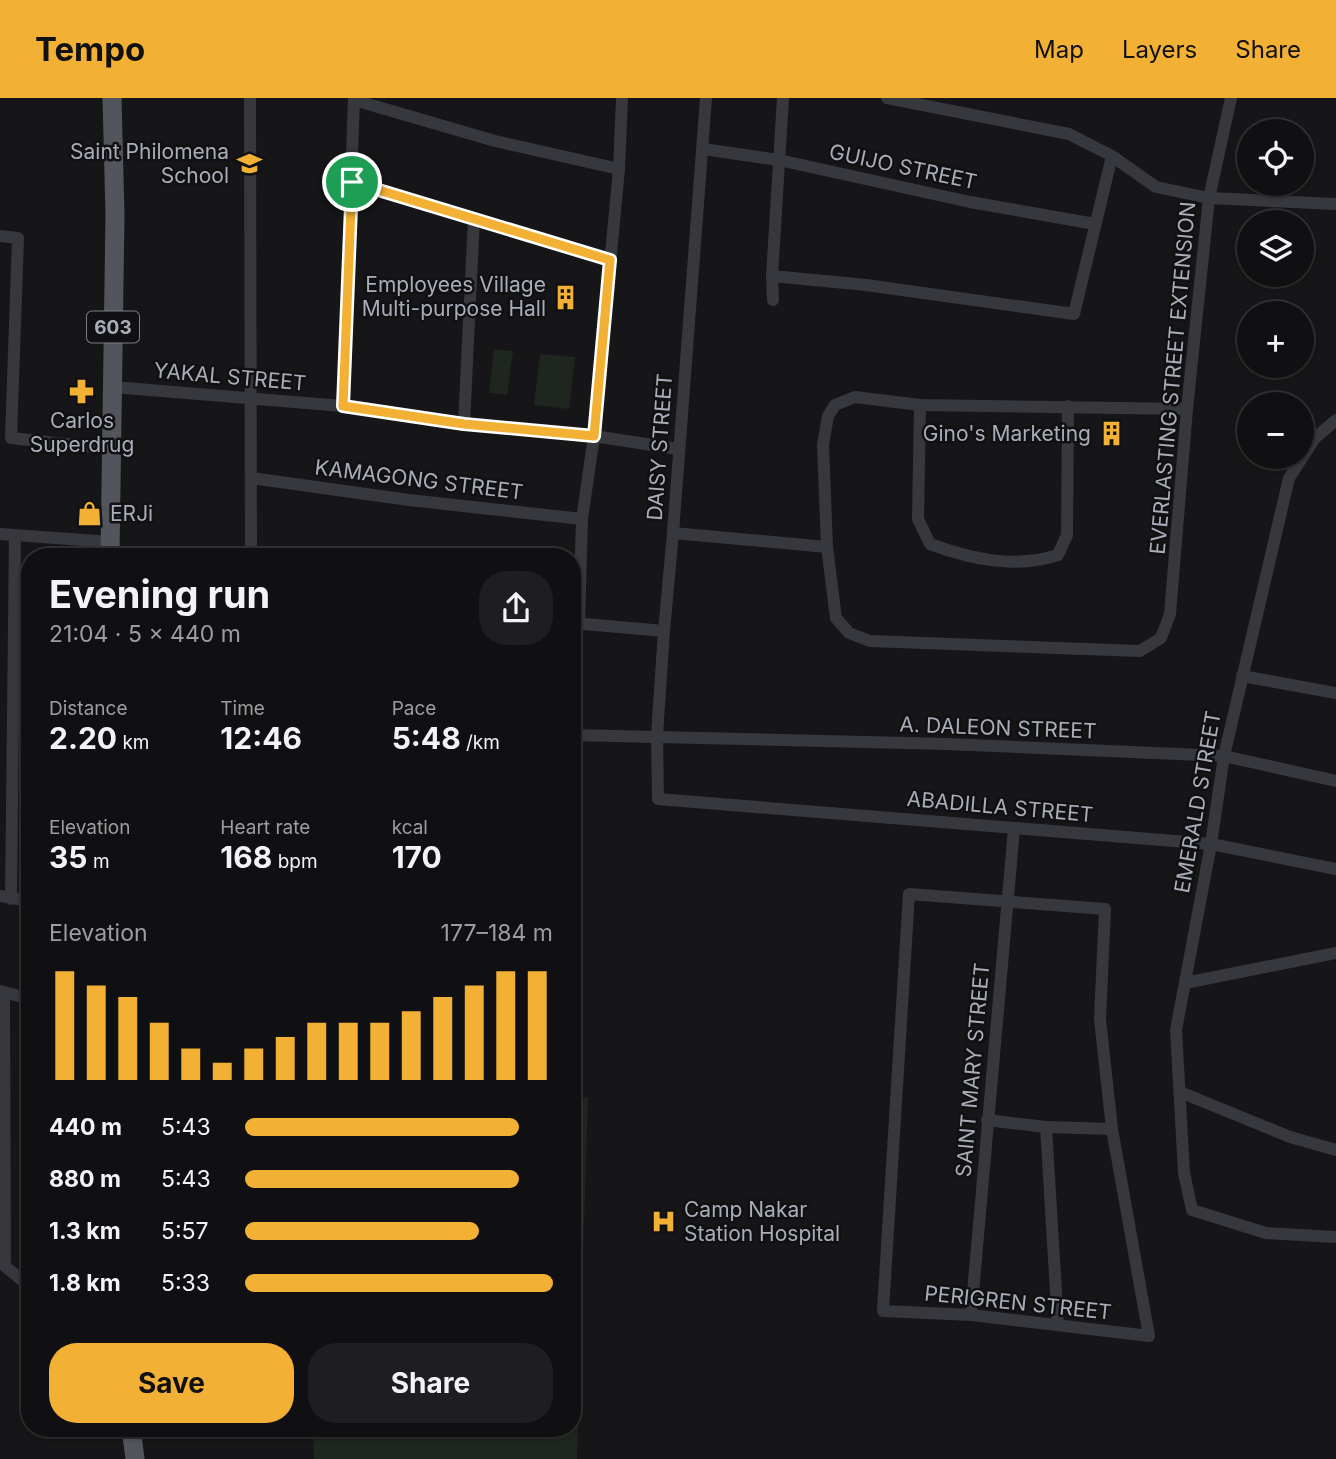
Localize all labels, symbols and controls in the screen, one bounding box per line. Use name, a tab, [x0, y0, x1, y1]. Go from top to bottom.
text: Tempo	[35, 29, 145, 69]
text: Map	[1034, 35, 1084, 64]
text: Layers	[1122, 35, 1197, 64]
text: Share	[1235, 35, 1301, 64]
map controls	[1237, 119, 1314, 469]
button: locate	[1237, 119, 1314, 196]
place label: Saint Philomena School	[70, 139, 229, 188]
street label: GUIJO STREET	[827, 139, 979, 194]
school or university icon: Saint Philomena School	[235, 150, 263, 178]
pin	[322, 152, 382, 212]
icon: arrive	[333, 163, 371, 201]
street label: EVERLASTING STREET EXTENSION	[1145, 201, 1200, 555]
button: layers	[1237, 210, 1314, 287]
place label: Employees Village Multi-purpose Hall	[362, 272, 546, 321]
building icon: Employees Village Multi-purpose Hall	[552, 283, 580, 311]
button: +	[1237, 301, 1314, 378]
road number: 603	[87, 312, 139, 342]
street label: YAKAL STREET	[153, 357, 307, 396]
street label: DAISY STREET	[642, 372, 677, 521]
pharmacy icon: Carlos Superdrug	[68, 378, 96, 406]
button: −	[1237, 392, 1314, 469]
place label: Carlos Superdrug	[30, 408, 134, 457]
building icon: Gino's Marketing	[1097, 420, 1125, 448]
place label: Gino's Marketing	[923, 421, 1091, 446]
street label: KAMAGONG STREET	[313, 454, 525, 505]
shop icon: ERJi	[76, 500, 104, 528]
place label: ERJi	[110, 501, 153, 526]
text: Evening run	[49, 571, 270, 617]
button: share	[479, 571, 553, 645]
text: 21:04 · 5 × 440 m	[49, 620, 241, 648]
text: Distance	[49, 697, 127, 720]
text: Time	[220, 697, 265, 720]
text: Pace	[392, 697, 436, 720]
street label: EMERALD STREET	[1169, 709, 1226, 895]
street label: A. DALEON STREET	[899, 712, 1097, 743]
text: 2.20	[49, 720, 117, 756]
text: 12:46	[220, 720, 302, 756]
text: 5:48	[392, 720, 461, 756]
text: km	[117, 731, 149, 754]
text: /km	[461, 731, 500, 754]
street label: ABADILLA STREET	[906, 786, 1094, 827]
text: Elevation	[49, 816, 130, 839]
text: Heart rate	[220, 816, 310, 839]
text: kcal	[392, 816, 428, 839]
text: 35	[49, 839, 88, 875]
text: 168	[220, 839, 272, 875]
text: 170	[392, 839, 442, 875]
text: m	[88, 850, 110, 873]
text: bpm	[272, 850, 318, 873]
text: Elevation	[49, 919, 148, 947]
text: 177–184 m	[441, 919, 553, 947]
street label: SAINT MARY STREET	[951, 962, 994, 1178]
text: 440 m	[49, 1113, 122, 1141]
text: 5:43	[161, 1113, 211, 1141]
text: 880 m	[49, 1165, 121, 1193]
text: 5:43	[161, 1165, 211, 1193]
place label: Camp Nakar Station Hospital	[684, 1197, 840, 1246]
hospital icon: Camp Nakar Station Hospital	[650, 1208, 678, 1236]
text: 1.3 km	[49, 1217, 121, 1245]
text: 5:57	[161, 1217, 209, 1245]
text: 1.8 km	[49, 1269, 121, 1297]
text: 5:33	[161, 1269, 210, 1297]
street label: PERIGREN STREET	[923, 1280, 1113, 1325]
button: Save	[49, 1343, 294, 1423]
button: Share	[308, 1343, 553, 1423]

